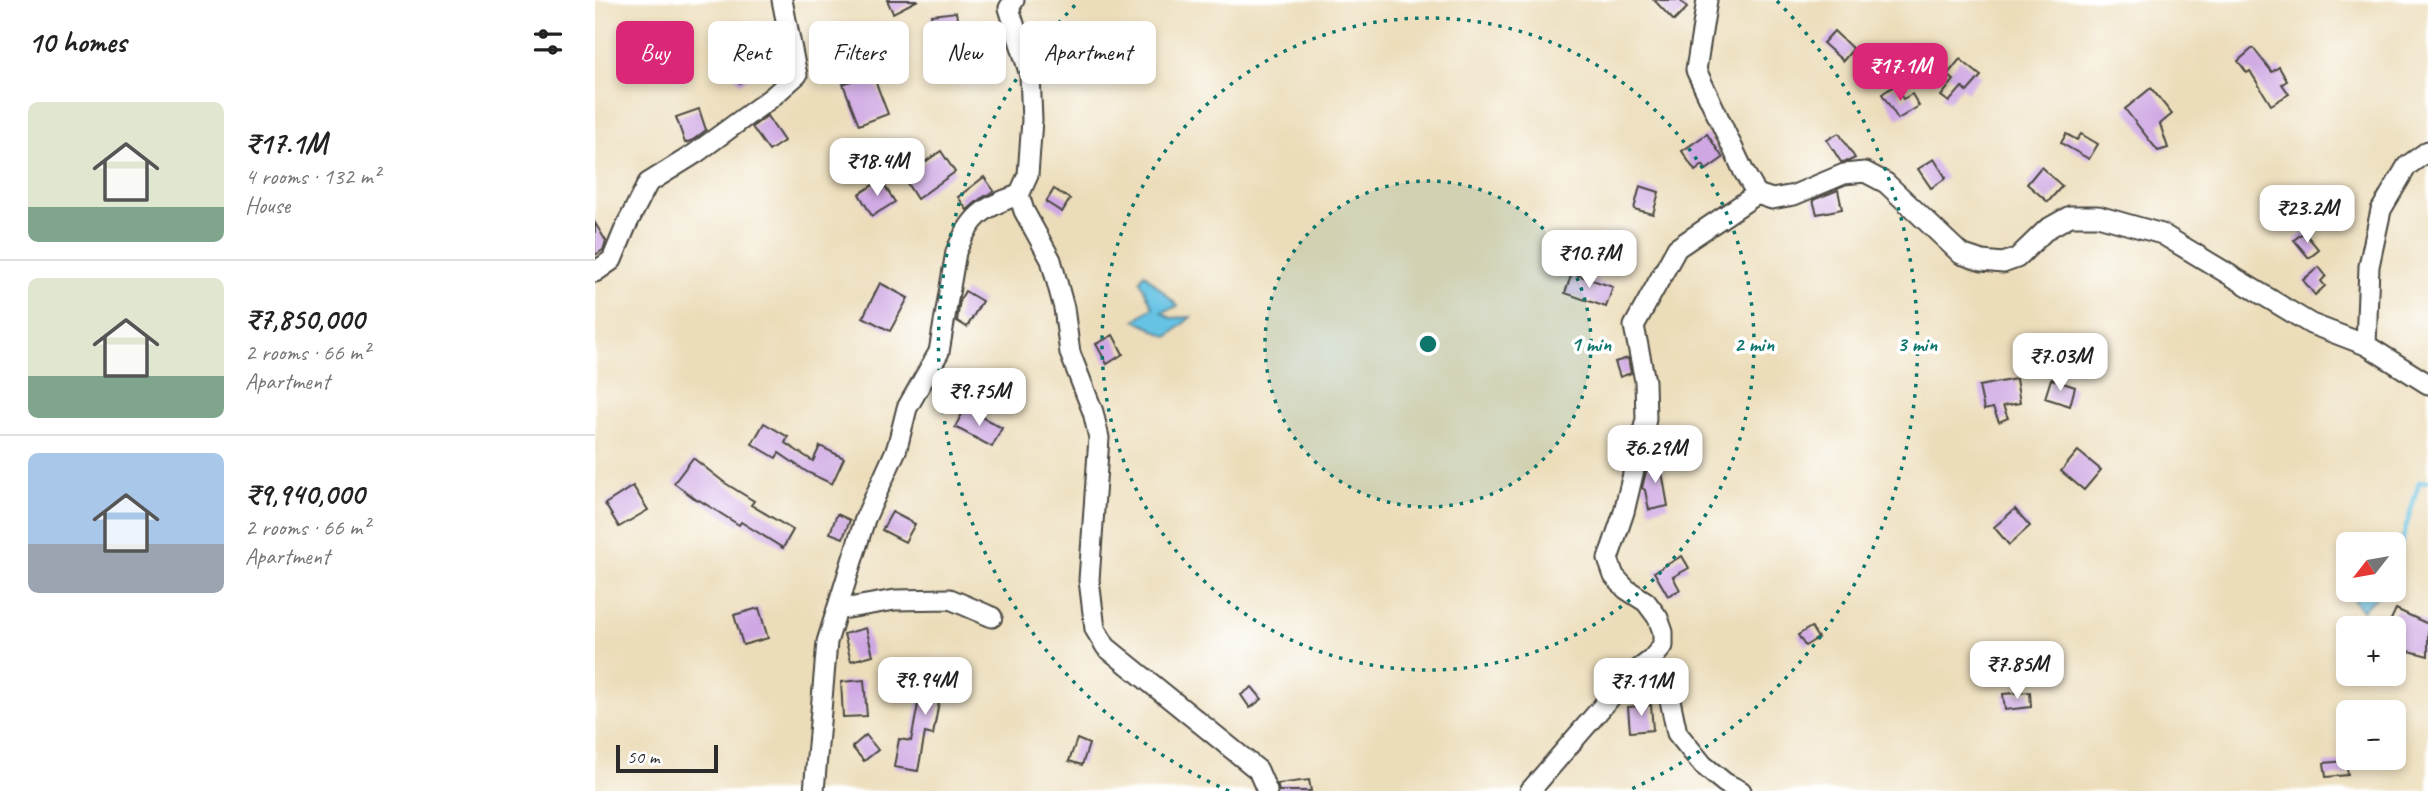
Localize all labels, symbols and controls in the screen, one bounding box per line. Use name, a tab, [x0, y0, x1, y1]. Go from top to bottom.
chip: Buy	[616, 21, 694, 84]
chip: Rent	[708, 21, 795, 84]
chip: Filters	[809, 21, 909, 84]
chip: New	[923, 21, 1006, 84]
chip: Apartment	[1020, 21, 1156, 84]
text: 10 homes	[28, 23, 126, 61]
icon: filters	[529, 23, 567, 61]
pin: ₹17.1M	[1843, 43, 1957, 103]
text: ₹17.1M	[1869, 51, 1931, 80]
text: ₹17.1M	[245, 124, 327, 162]
icon: home	[84, 130, 168, 214]
pin: ₹18.4M	[820, 138, 934, 198]
text: ₹18.4M	[846, 146, 908, 175]
text: 4 rooms · 132 m²	[245, 162, 380, 191]
pin: ₹23.2M	[2250, 186, 2364, 245]
text: House	[245, 191, 290, 220]
text: ₹23.2M	[2276, 193, 2338, 222]
pin: ₹10.7M	[1532, 230, 1646, 290]
text: ₹10.7M	[1558, 238, 1620, 267]
text: ₹7,850,000	[245, 300, 364, 338]
icon: home	[84, 306, 168, 390]
text: 1 min	[1571, 331, 1611, 357]
text: 2 min	[1734, 331, 1774, 357]
text: 3 min	[1897, 331, 1937, 357]
centre of rings	[1416, 332, 1440, 356]
pin: ₹7.03M	[2003, 334, 2117, 393]
text: 2 rooms · 66 m²	[245, 338, 369, 367]
text: ₹7.03M	[2029, 341, 2091, 370]
text: Apartment	[245, 367, 330, 396]
pin: ₹9.75M	[922, 368, 1036, 428]
text: ₹9.75M	[948, 376, 1010, 405]
pin: ₹6.29M	[1598, 426, 1712, 485]
text: ₹6.29M	[1624, 433, 1686, 462]
text: ₹9,940,000	[245, 475, 364, 513]
icon: home	[84, 481, 168, 565]
text: 2 rooms · 66 m²	[245, 513, 369, 542]
north arrow	[2336, 532, 2406, 602]
map controls	[2336, 532, 2406, 770]
text: Apartment	[245, 542, 330, 571]
button: +	[2336, 616, 2406, 686]
pin: ₹7.85M	[1960, 642, 2074, 701]
text: ₹7.85M	[1986, 649, 2048, 678]
pin: ₹9.94M	[868, 658, 982, 717]
pin: ₹7.11M	[1584, 658, 1698, 718]
text: ₹9.94M	[894, 665, 956, 694]
text: ₹7.11M	[1610, 666, 1672, 695]
button: −	[2336, 700, 2406, 770]
scale bar	[616, 742, 717, 774]
text: 50 m	[627, 745, 659, 769]

